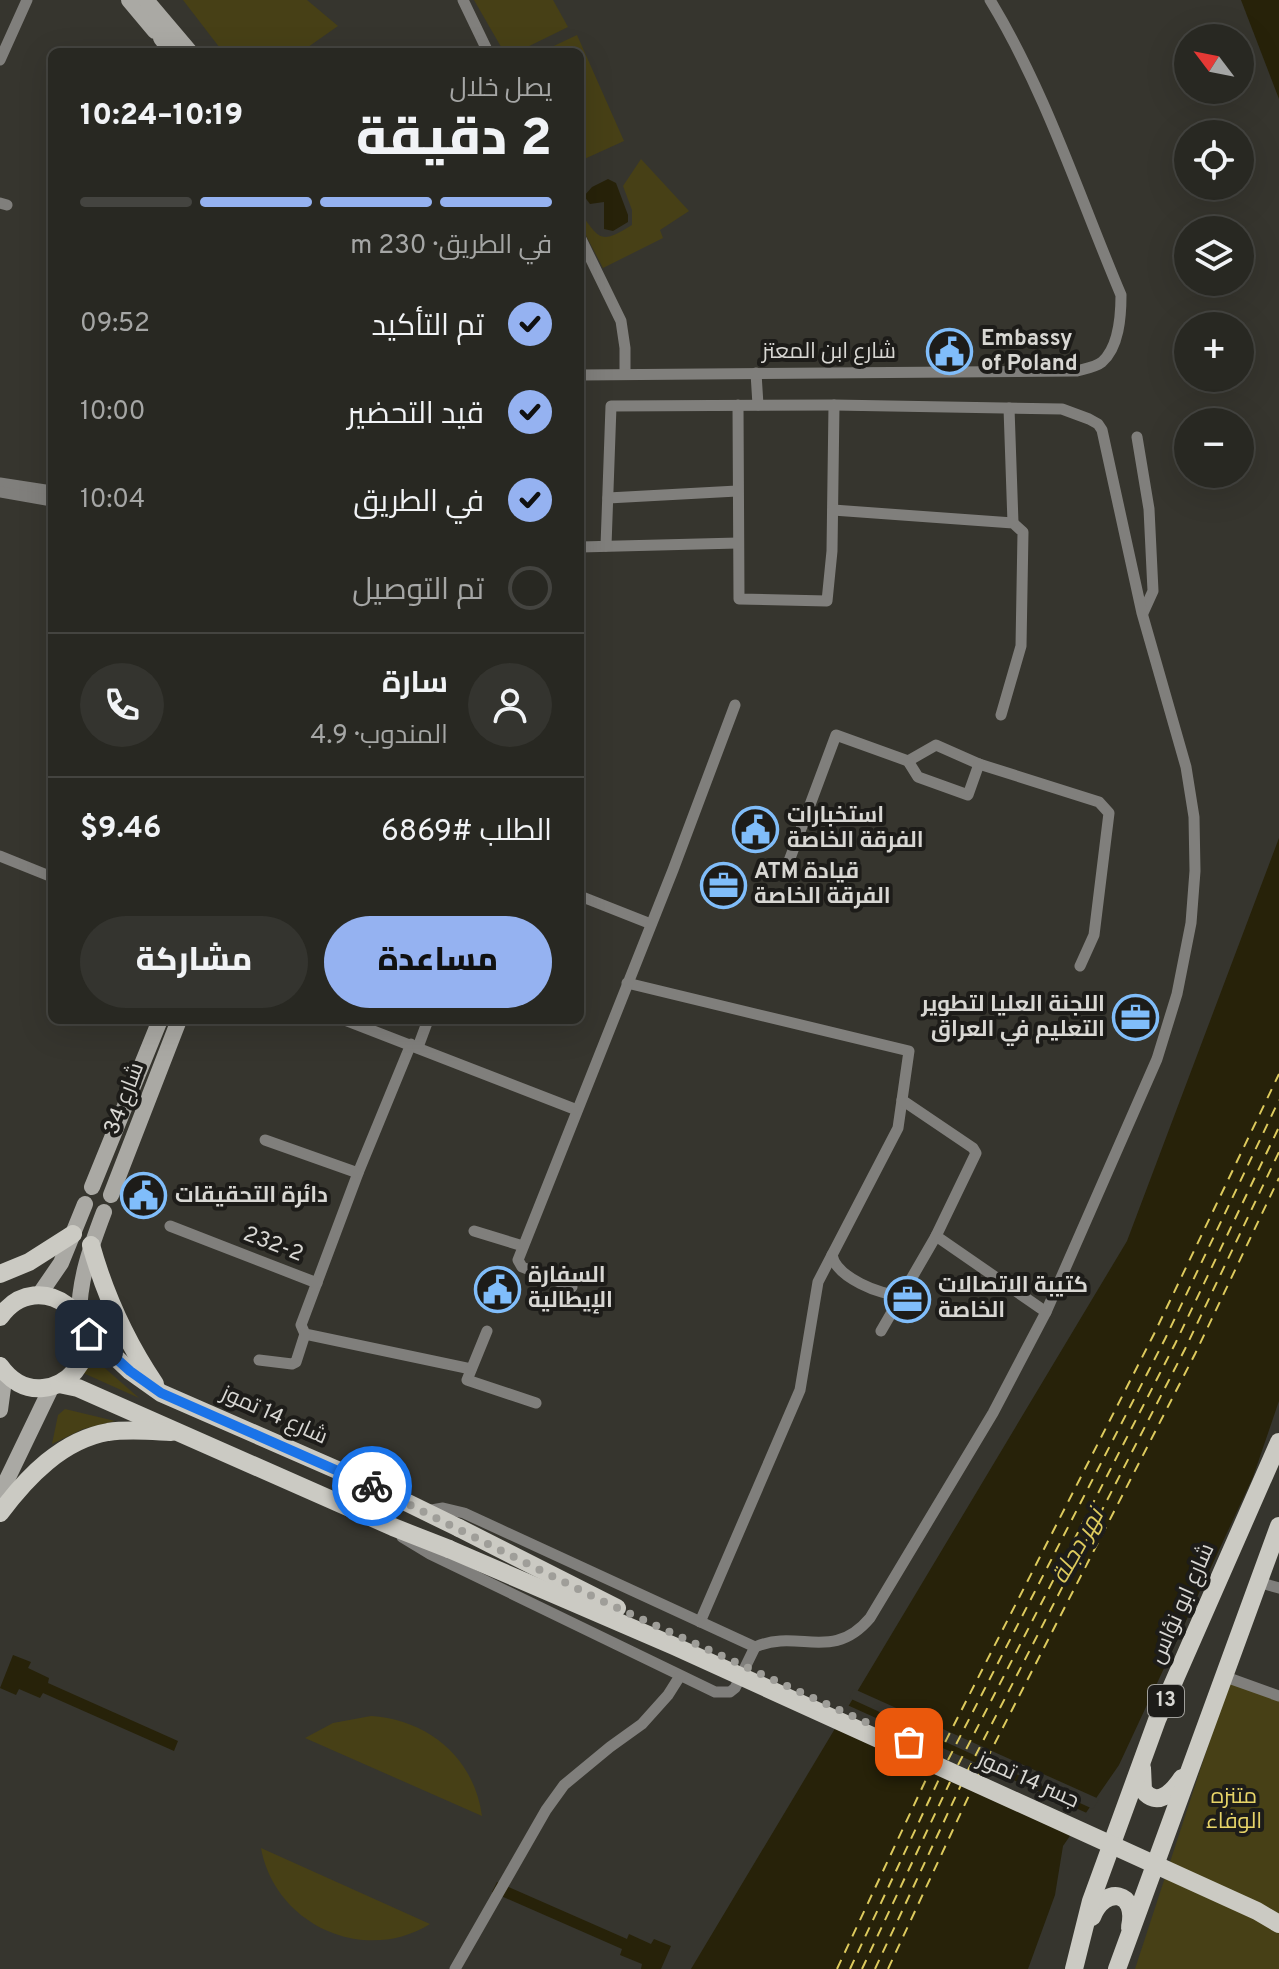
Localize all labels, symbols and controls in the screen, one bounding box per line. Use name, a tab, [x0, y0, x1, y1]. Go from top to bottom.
north arrow	[1174, 24, 1254, 104]
map controls	[1174, 24, 1254, 488]
text: يصل خلال	[449, 73, 552, 106]
text: 10:19–10:24	[80, 98, 243, 135]
text: 2 دقيقة	[356, 108, 552, 174]
button: locate	[1174, 120, 1254, 200]
button: layers	[1174, 216, 1254, 296]
text: في الطريق · 230 m	[350, 230, 552, 263]
icon: check	[508, 302, 552, 346]
text: 09:52	[80, 308, 150, 341]
text: تم التأكيد	[372, 309, 484, 346]
button: +	[1174, 312, 1254, 392]
place label: Embassy of Poland	[981, 326, 1078, 378]
public building icon: Embassy of Poland	[926, 328, 974, 376]
street label: شارع ابن المعتز	[760, 339, 896, 366]
icon: check	[508, 390, 552, 434]
text: 10:00	[80, 396, 145, 429]
text: قيد التحضير	[347, 397, 484, 434]
button: −	[1174, 408, 1254, 488]
icon: check	[508, 478, 552, 522]
text: 10:04	[80, 484, 145, 517]
text: في الطريق	[353, 485, 484, 522]
text: تم التوصيل	[352, 573, 484, 610]
button: phone	[80, 663, 164, 747]
button: person	[468, 663, 552, 747]
text: سارة	[382, 666, 448, 703]
text: المندوب · 4.9	[310, 720, 448, 753]
place label: استخبارات الفرقة الخاصة	[787, 803, 924, 855]
public building icon: استخبارات الفرقة الخاصة	[732, 805, 780, 853]
text: $9.46	[80, 811, 162, 848]
text: الطلب #6869	[381, 814, 552, 851]
place label: ATM قيادة الفرقة الخاصة	[754, 859, 891, 911]
office icon: ATM قيادة الفرقة الخاصة	[699, 861, 747, 909]
button: مشاركة	[80, 916, 308, 1008]
button: مساعدة	[324, 916, 552, 1008]
place label: اللجنة العليا لتطوير التعليم في العراق	[920, 992, 1105, 1046]
office icon: اللجنة العليا لتطوير التعليم في العراق	[1112, 994, 1160, 1042]
street label: شارع 34	[99, 1059, 151, 1139]
public building icon: دائرة التحقيقات	[120, 1172, 168, 1220]
place label: دائرة التحقيقات	[175, 1183, 328, 1210]
street label: 232-2	[239, 1221, 307, 1269]
place label: السفارة الإيطالية	[528, 1263, 613, 1315]
public building icon: السفارة الإيطالية	[473, 1265, 521, 1313]
place label: كتيبة الاتصالات الخاصة	[938, 1273, 1088, 1325]
office icon: كتيبة الاتصالات الخاصة	[883, 1275, 931, 1323]
pin	[55, 1300, 123, 1368]
icon: home	[67, 1312, 111, 1356]
street label: شارع 14 تموز	[215, 1380, 331, 1451]
courier	[332, 1446, 412, 1526]
icon: bike	[350, 1464, 394, 1508]
water label: نهر دجلة	[1046, 1502, 1113, 1590]
street label: شارع ابو نؤاس	[1145, 1540, 1221, 1668]
road number: 13	[1148, 1685, 1184, 1717]
pin	[875, 1708, 943, 1776]
icon: bag	[887, 1720, 931, 1764]
street label: جسر 14 تموز	[971, 1746, 1083, 1815]
park label: متنزه الوفاء	[1206, 1784, 1262, 1836]

